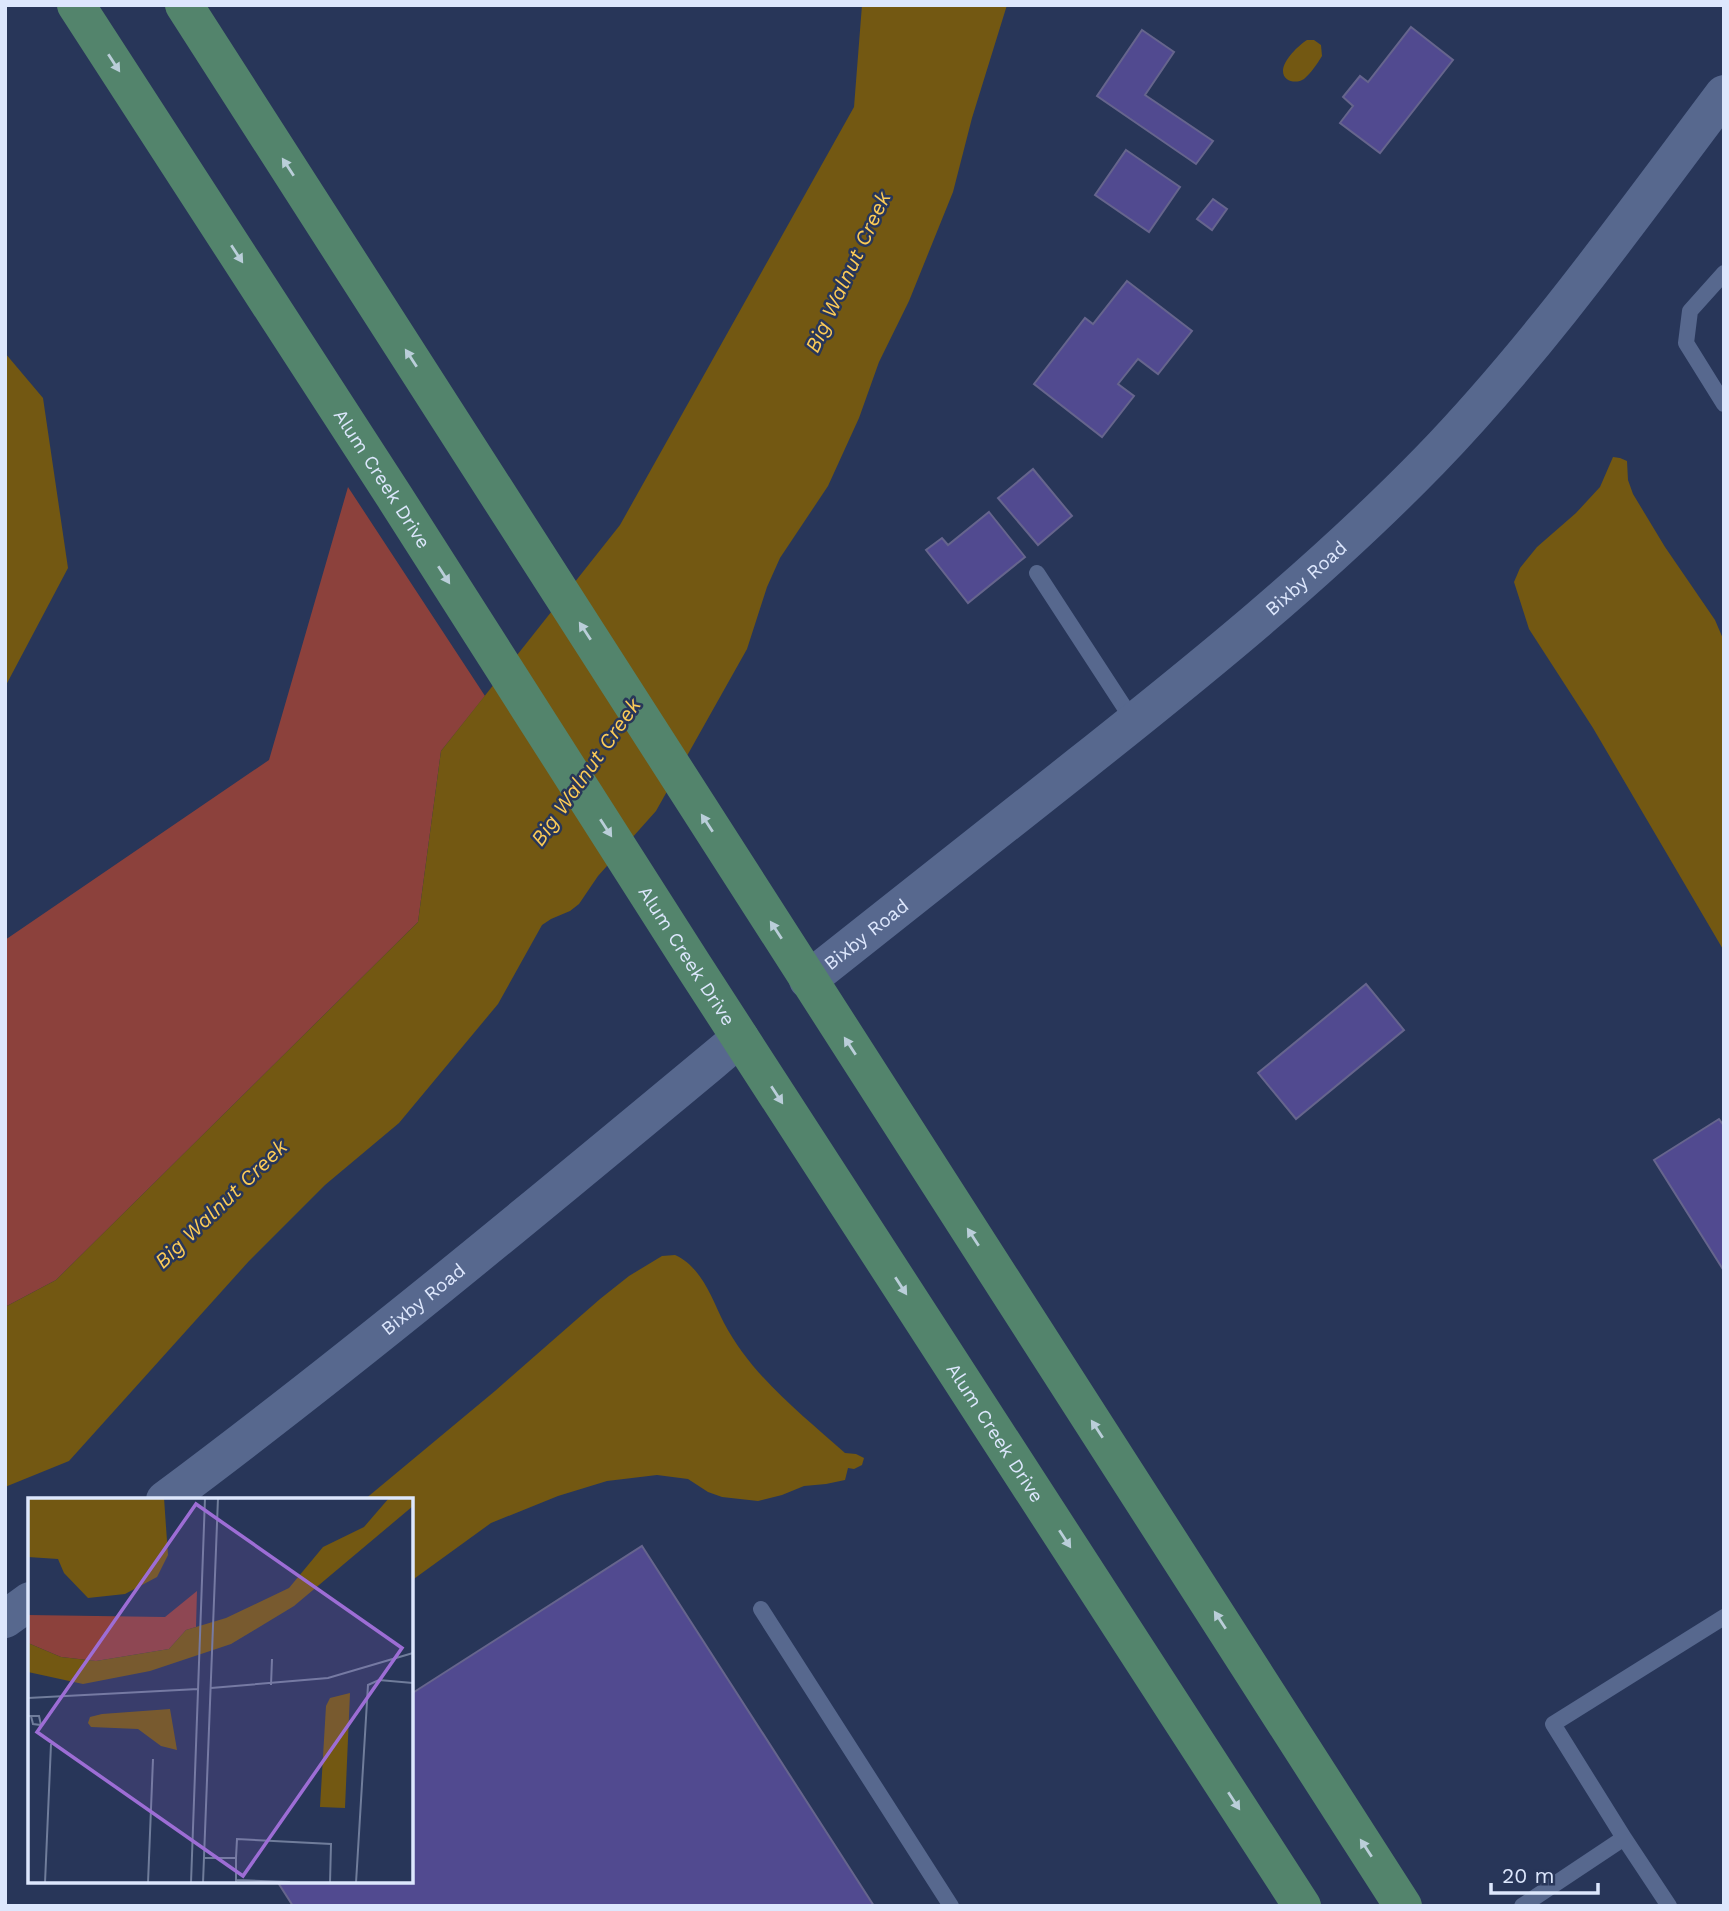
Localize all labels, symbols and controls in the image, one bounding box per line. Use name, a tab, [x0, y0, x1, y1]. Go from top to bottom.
one-way arrow	[107, 53, 120, 72]
one-way arrow	[281, 157, 294, 177]
water label: Big Walnut Creek	[799, 187, 896, 356]
one-way arrow	[230, 244, 243, 263]
one-way arrow	[404, 349, 417, 368]
street label: Alum Creek Drive	[329, 405, 435, 553]
street label: Bixby Road	[1260, 536, 1352, 620]
one-way arrow	[437, 565, 450, 584]
one-way arrow	[578, 621, 591, 641]
water label: Big Walnut Creek	[525, 693, 646, 850]
one-way arrow	[701, 813, 714, 832]
one-way arrow	[599, 819, 612, 838]
street label: Alum Creek Drive	[634, 882, 740, 1030]
street label: Bixby Road	[819, 894, 913, 975]
one-way arrow	[769, 920, 782, 940]
one-way arrow	[844, 1036, 857, 1056]
one-way arrow	[771, 1086, 784, 1105]
water label: Big Walnut Creek	[149, 1134, 293, 1273]
one-way arrow	[967, 1228, 980, 1247]
street label: Bixby Road	[377, 1259, 470, 1340]
one-way arrow	[894, 1277, 907, 1296]
street label: Alum Creek Drive	[942, 1359, 1049, 1507]
one-way arrow	[1090, 1419, 1103, 1438]
inset map	[28, 1498, 413, 1883]
one-way arrow	[1058, 1529, 1071, 1549]
one-way arrow	[1213, 1611, 1227, 1629]
one-way arrow	[1228, 1791, 1241, 1810]
one-way arrow	[1360, 1839, 1373, 1858]
scale bar	[1491, 1852, 1598, 1896]
text: 20 m	[1502, 1863, 1554, 1888]

